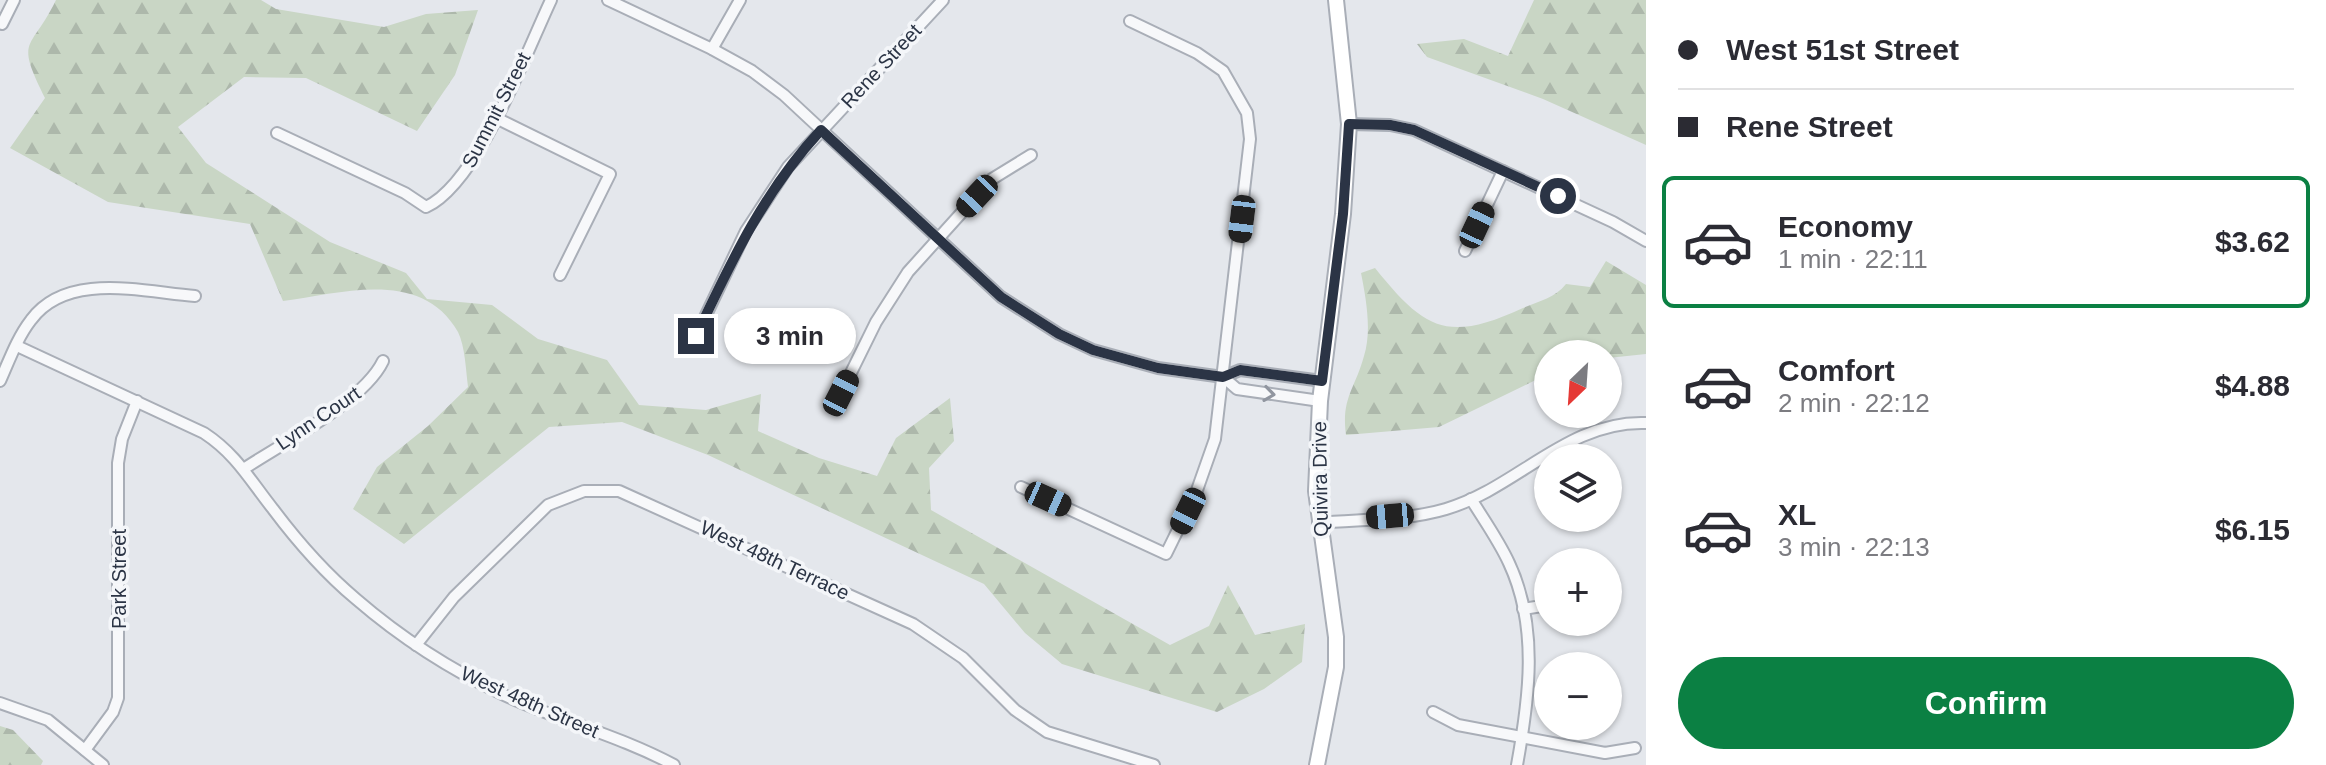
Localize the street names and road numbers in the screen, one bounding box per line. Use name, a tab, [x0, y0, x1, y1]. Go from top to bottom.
street label: Rene Street	[837, 19, 926, 113]
street label: Summit Street	[457, 48, 535, 171]
street label: Lynn Court	[272, 381, 365, 454]
street label: Quivira Drive	[1308, 421, 1332, 537]
street label: West 48th Terrace	[697, 516, 853, 604]
street label: Park Street	[108, 529, 130, 629]
street label: West 48th Street	[458, 662, 603, 742]

